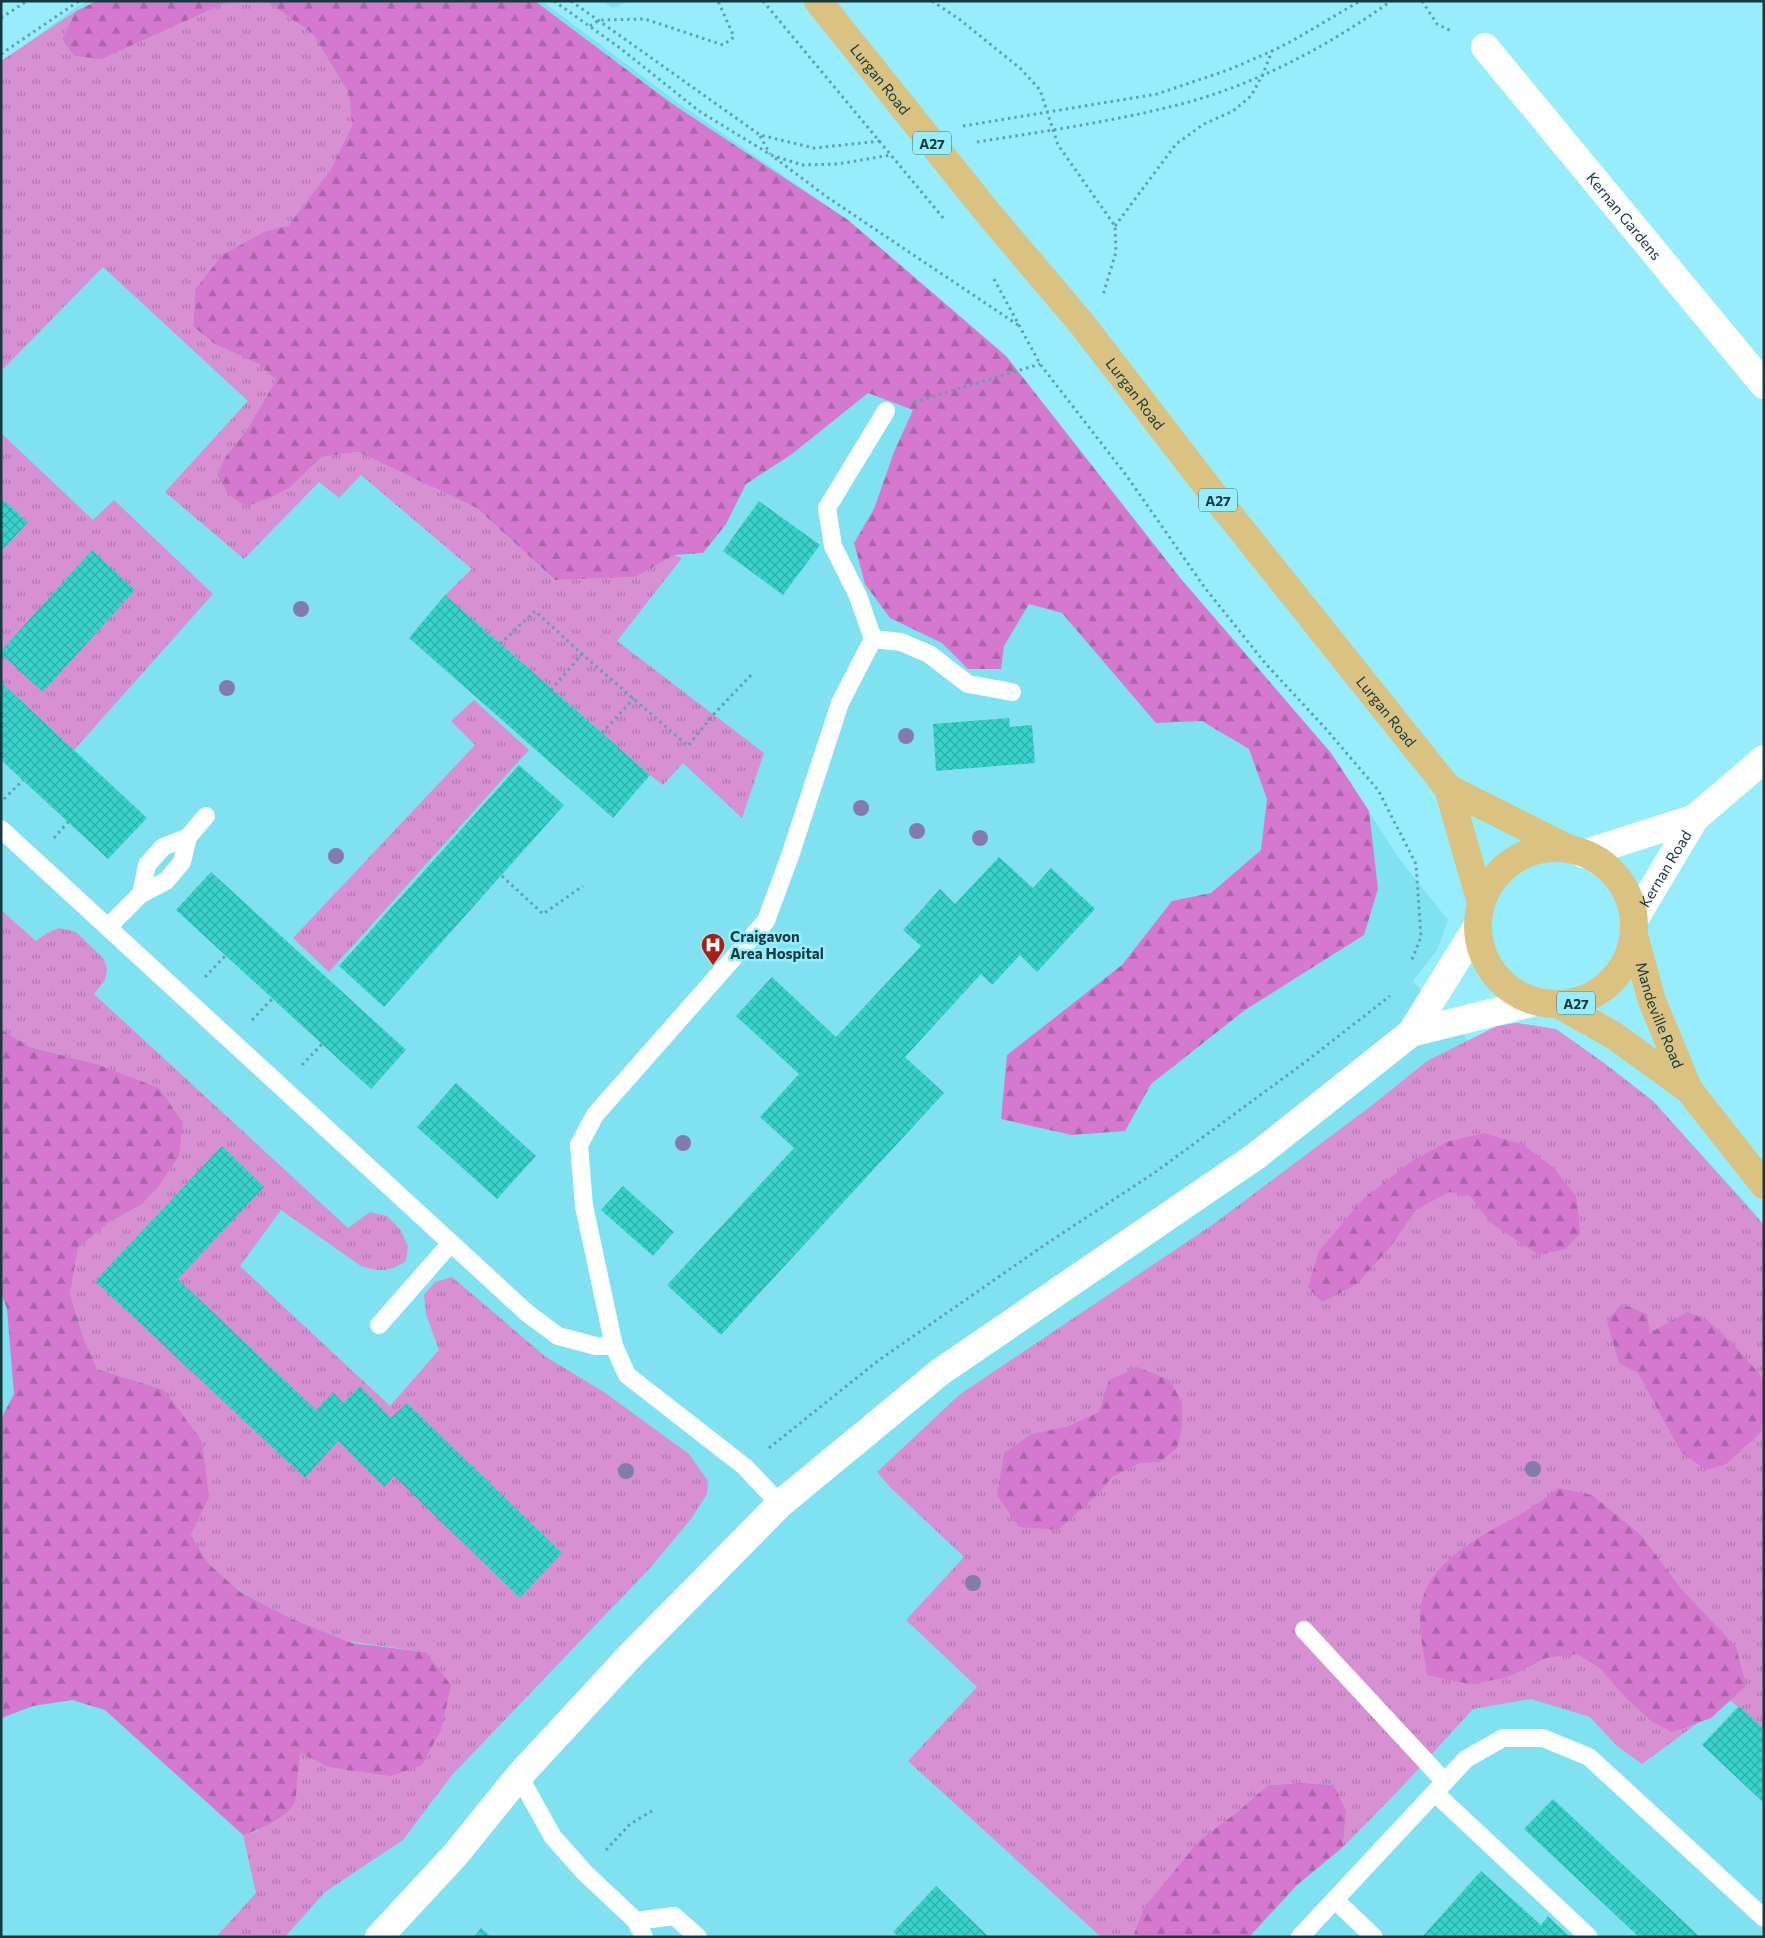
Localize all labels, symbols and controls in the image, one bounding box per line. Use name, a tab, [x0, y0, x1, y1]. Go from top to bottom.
street label: Lurgan Road	[847, 40, 914, 118]
road number: A27	[913, 132, 951, 154]
street label: Kernan Gardens	[1583, 169, 1666, 263]
street label: Lurgan Road	[1102, 354, 1169, 433]
road number: A27	[1199, 488, 1237, 512]
street label: Lurgan Road	[1353, 672, 1420, 750]
street label: Kernan Road	[1635, 827, 1695, 910]
place label: Craigavon Area Hospital	[730, 927, 824, 962]
hospital icon: Craigavon Area Hospital	[700, 932, 726, 966]
street label: Mandeville Road	[1633, 960, 1688, 1071]
road number: A27	[1557, 991, 1595, 1014]

